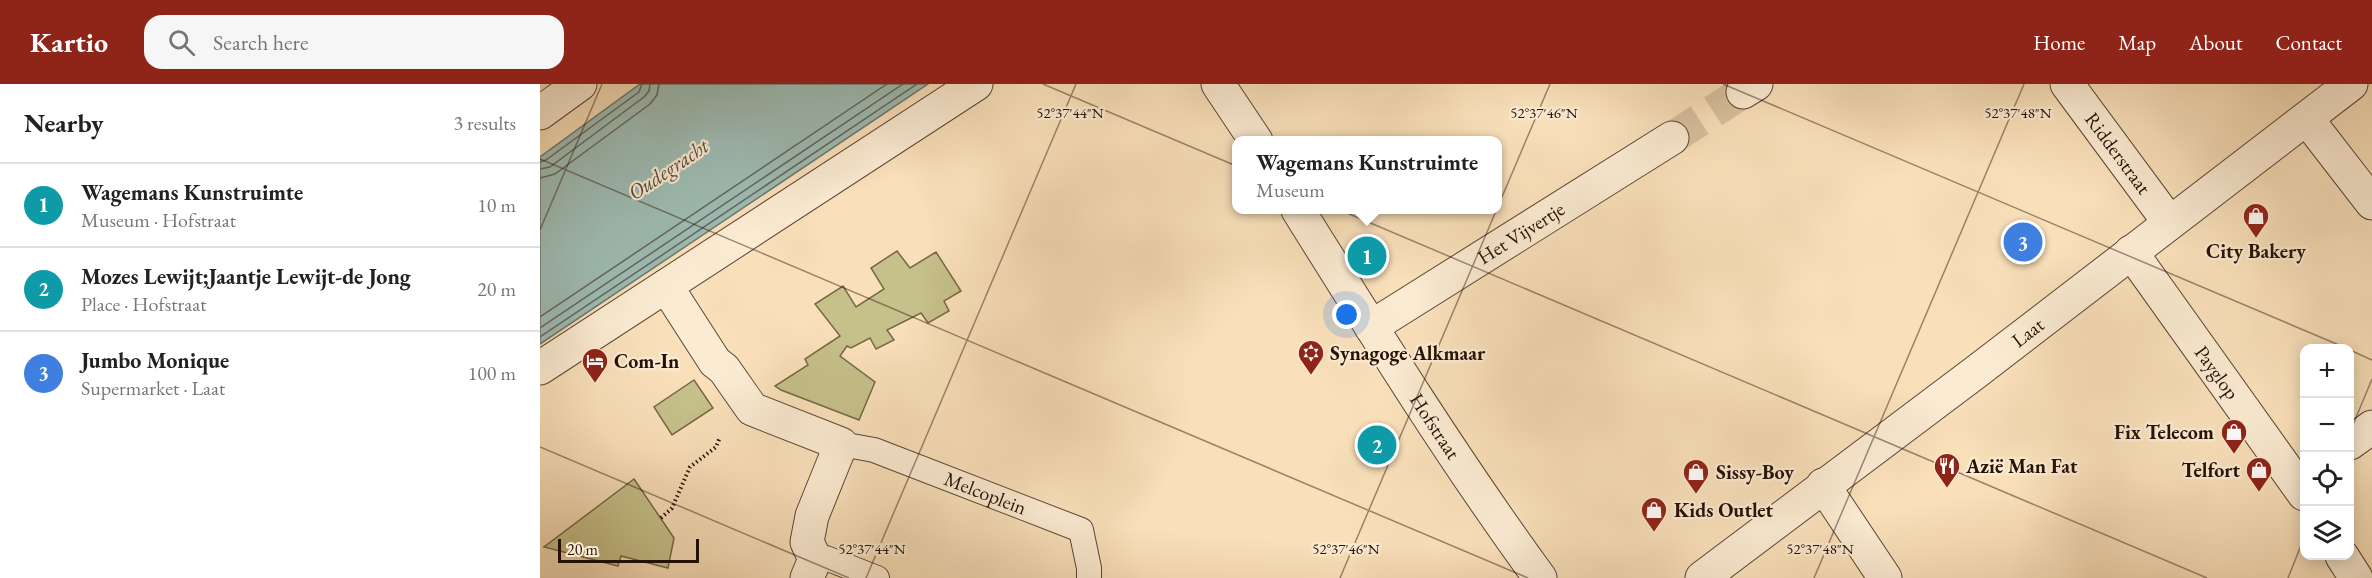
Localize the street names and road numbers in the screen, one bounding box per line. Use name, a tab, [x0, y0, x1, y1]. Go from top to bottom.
street label: Ridderstraat	[2079, 107, 2157, 200]
street label: Het Vijvertje	[1472, 196, 1570, 270]
street label: Laat	[2006, 311, 2050, 353]
street label: Payglop	[2189, 340, 2245, 405]
street label: Hofstraat	[1404, 388, 1467, 465]
street label: Melcoplein	[941, 465, 1031, 521]

